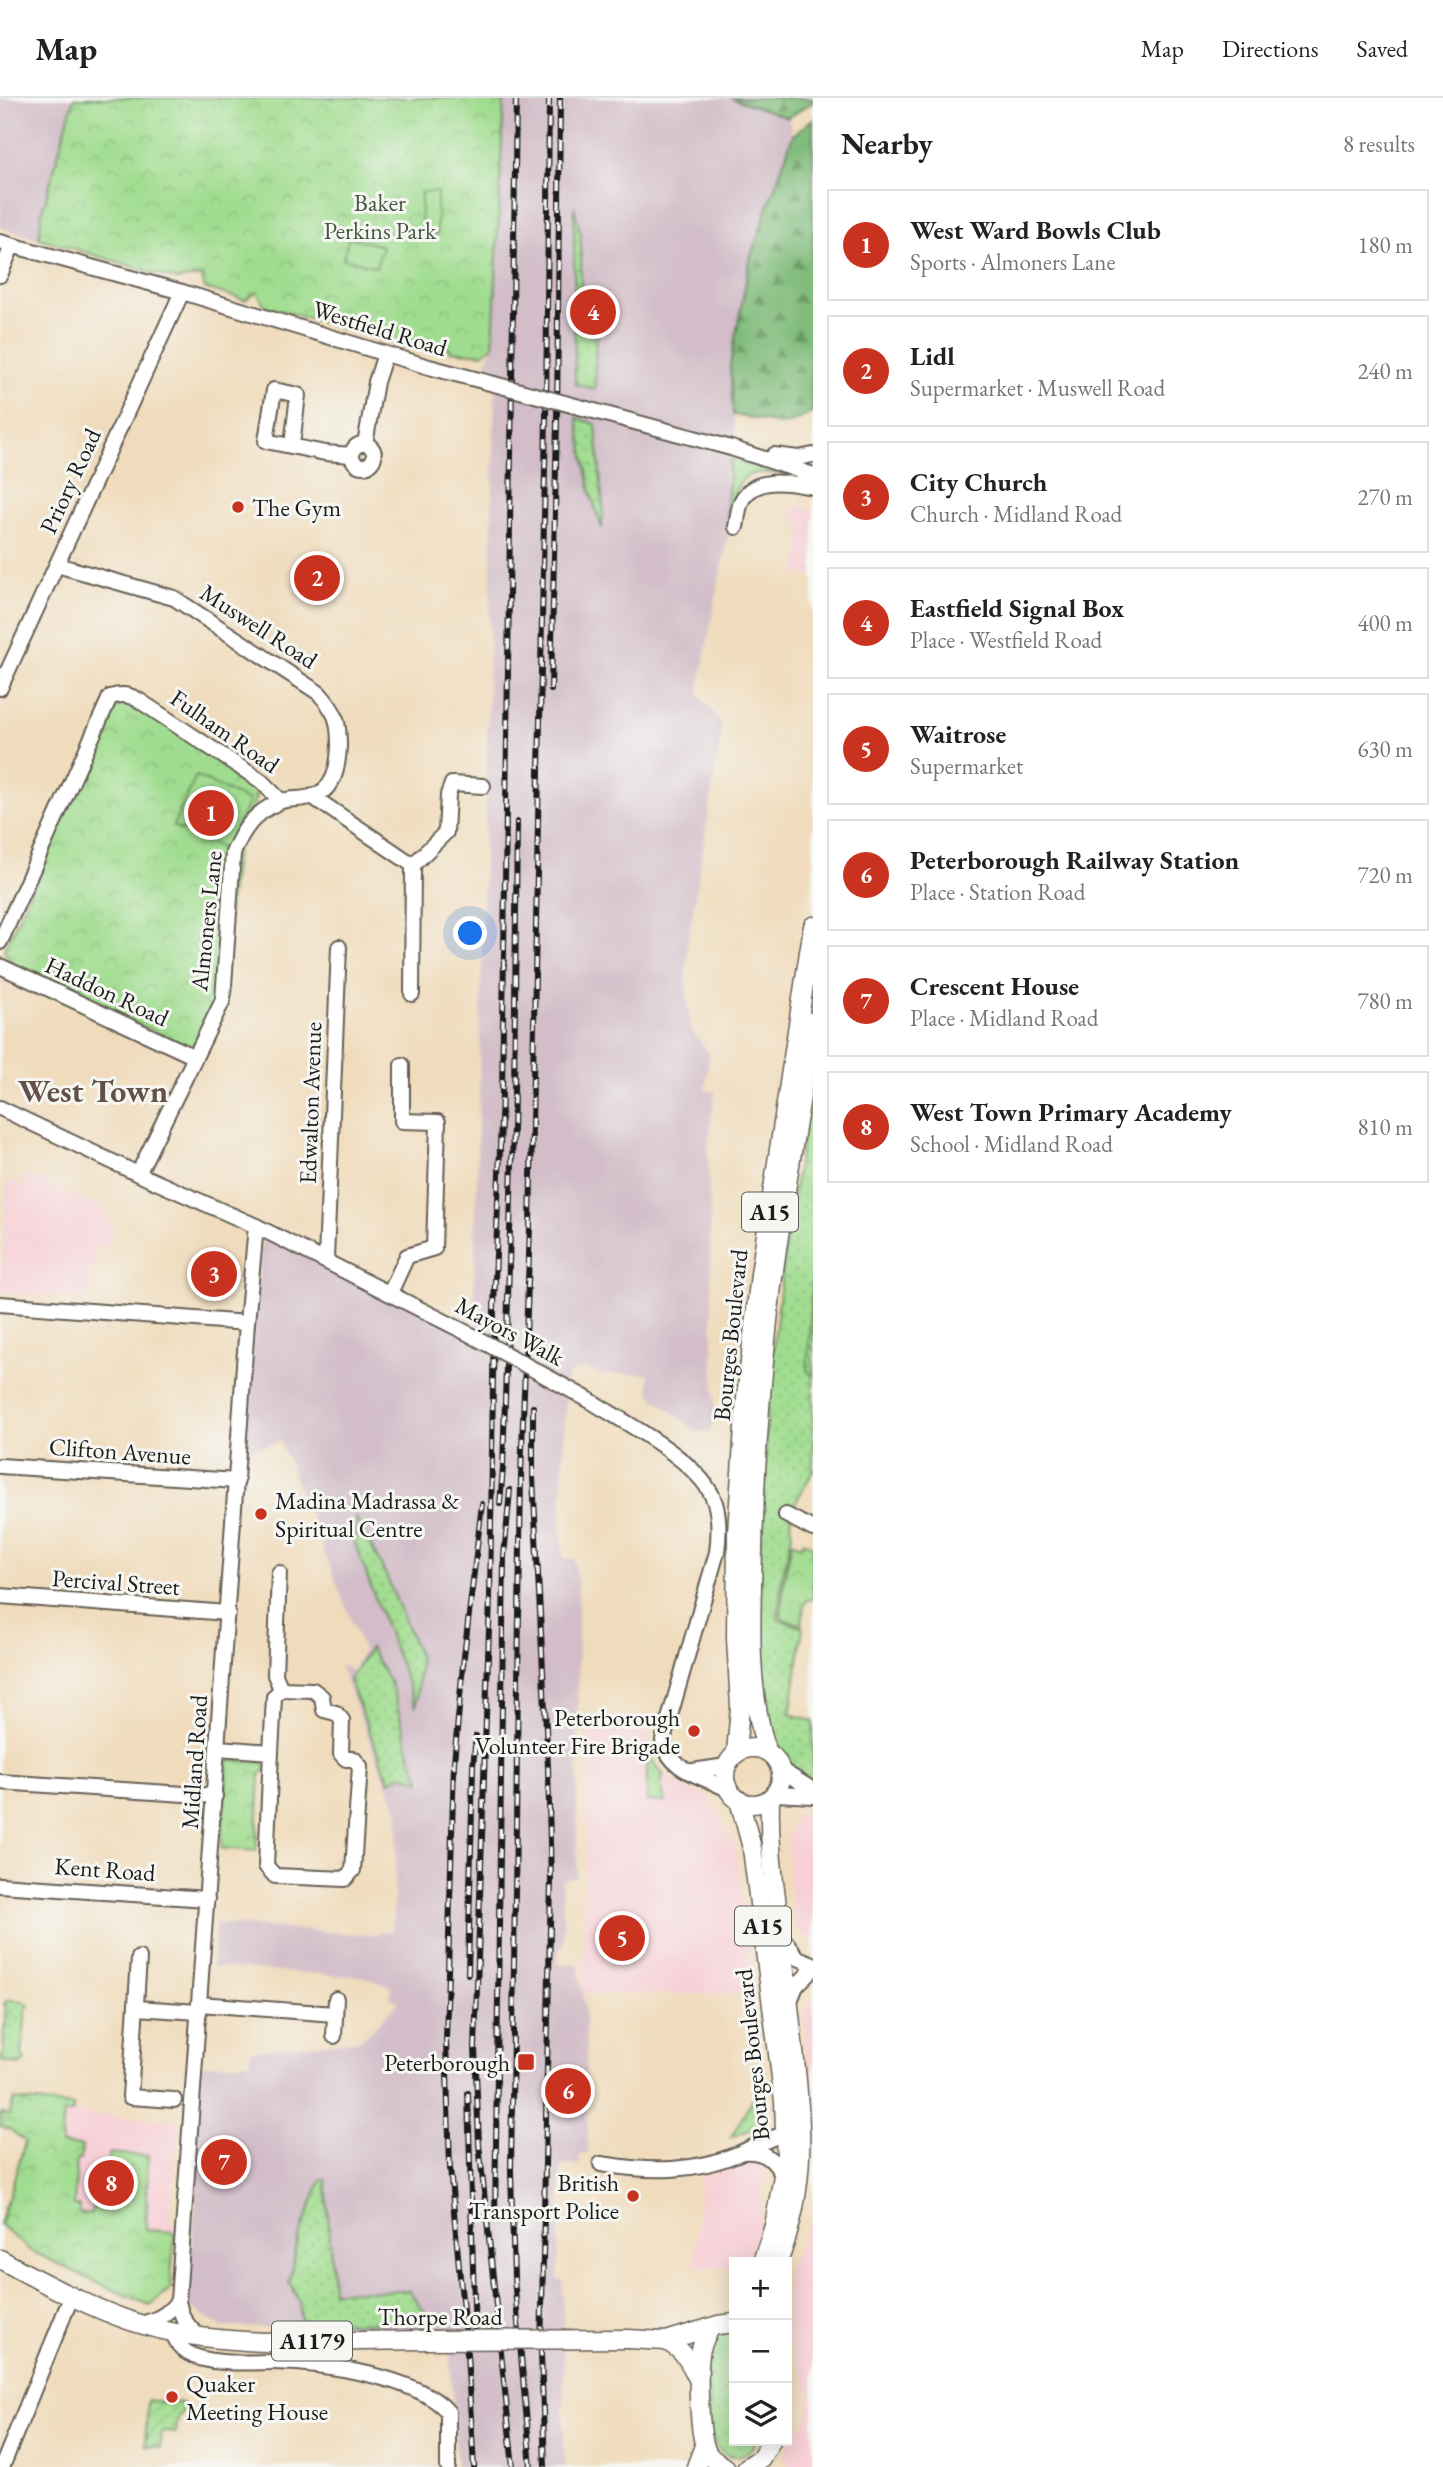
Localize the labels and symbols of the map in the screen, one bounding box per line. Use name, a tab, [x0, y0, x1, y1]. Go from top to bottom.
park label: Baker Perkins Park	[324, 187, 437, 246]
pin: 4	[570, 286, 616, 338]
street label: Westfield Road	[309, 293, 452, 363]
street label: Priory Road	[32, 423, 108, 539]
place label: The Gym	[252, 492, 342, 523]
marker: The Gym	[230, 499, 246, 515]
pin: 2	[294, 552, 340, 604]
street label: Muswell Road	[194, 577, 324, 676]
street label: Fulham Road	[164, 682, 286, 780]
pin: 1	[188, 787, 234, 839]
street label: Almoners Lane	[183, 849, 229, 994]
your location	[453, 916, 487, 950]
street label: Haddon Road	[40, 949, 175, 1033]
street label: Edwalton Avenue	[292, 1021, 328, 1185]
district label: West Town	[18, 1070, 168, 1112]
road number: A15	[742, 1192, 798, 1232]
street label: Bourges Boulevard	[706, 1247, 755, 1422]
pin: 3	[191, 1248, 237, 1300]
street label: Mayors Walk	[450, 1289, 570, 1373]
street label: Clifton Avenue	[48, 1431, 192, 1471]
place label: Madina Madrassa & Spiritual Centre	[275, 1485, 459, 1544]
marker: Madina Madrassa & Spiritual Centre	[253, 1506, 269, 1522]
street label: Percival Street	[51, 1562, 181, 1602]
street label: Midland Road	[174, 1693, 214, 1830]
place label: Peterborough Volunteer Fire Brigade	[475, 1702, 680, 1761]
marker: Peterborough Volunteer Fire Brigade	[686, 1723, 702, 1739]
street label: Kent Road	[54, 1850, 157, 1888]
road number: A15	[735, 1907, 791, 1946]
pin: 5	[599, 1912, 645, 1964]
street label: Bourges Boulevard	[727, 1967, 776, 2142]
place label: Peterborough	[384, 2047, 510, 2078]
marker: Peterborough	[516, 2052, 536, 2072]
pin: 6	[545, 2065, 591, 2117]
pin: 7	[201, 2136, 247, 2188]
pin: 8	[88, 2157, 134, 2209]
place label: British Transport Police	[469, 2167, 619, 2226]
marker: British Transport Police	[625, 2188, 641, 2204]
street label: Thorpe Road	[377, 2301, 503, 2332]
road number: A1179	[272, 2322, 352, 2360]
place label: Quaker Meeting House	[186, 2368, 328, 2427]
marker: Quaker Meeting House	[164, 2389, 180, 2405]

